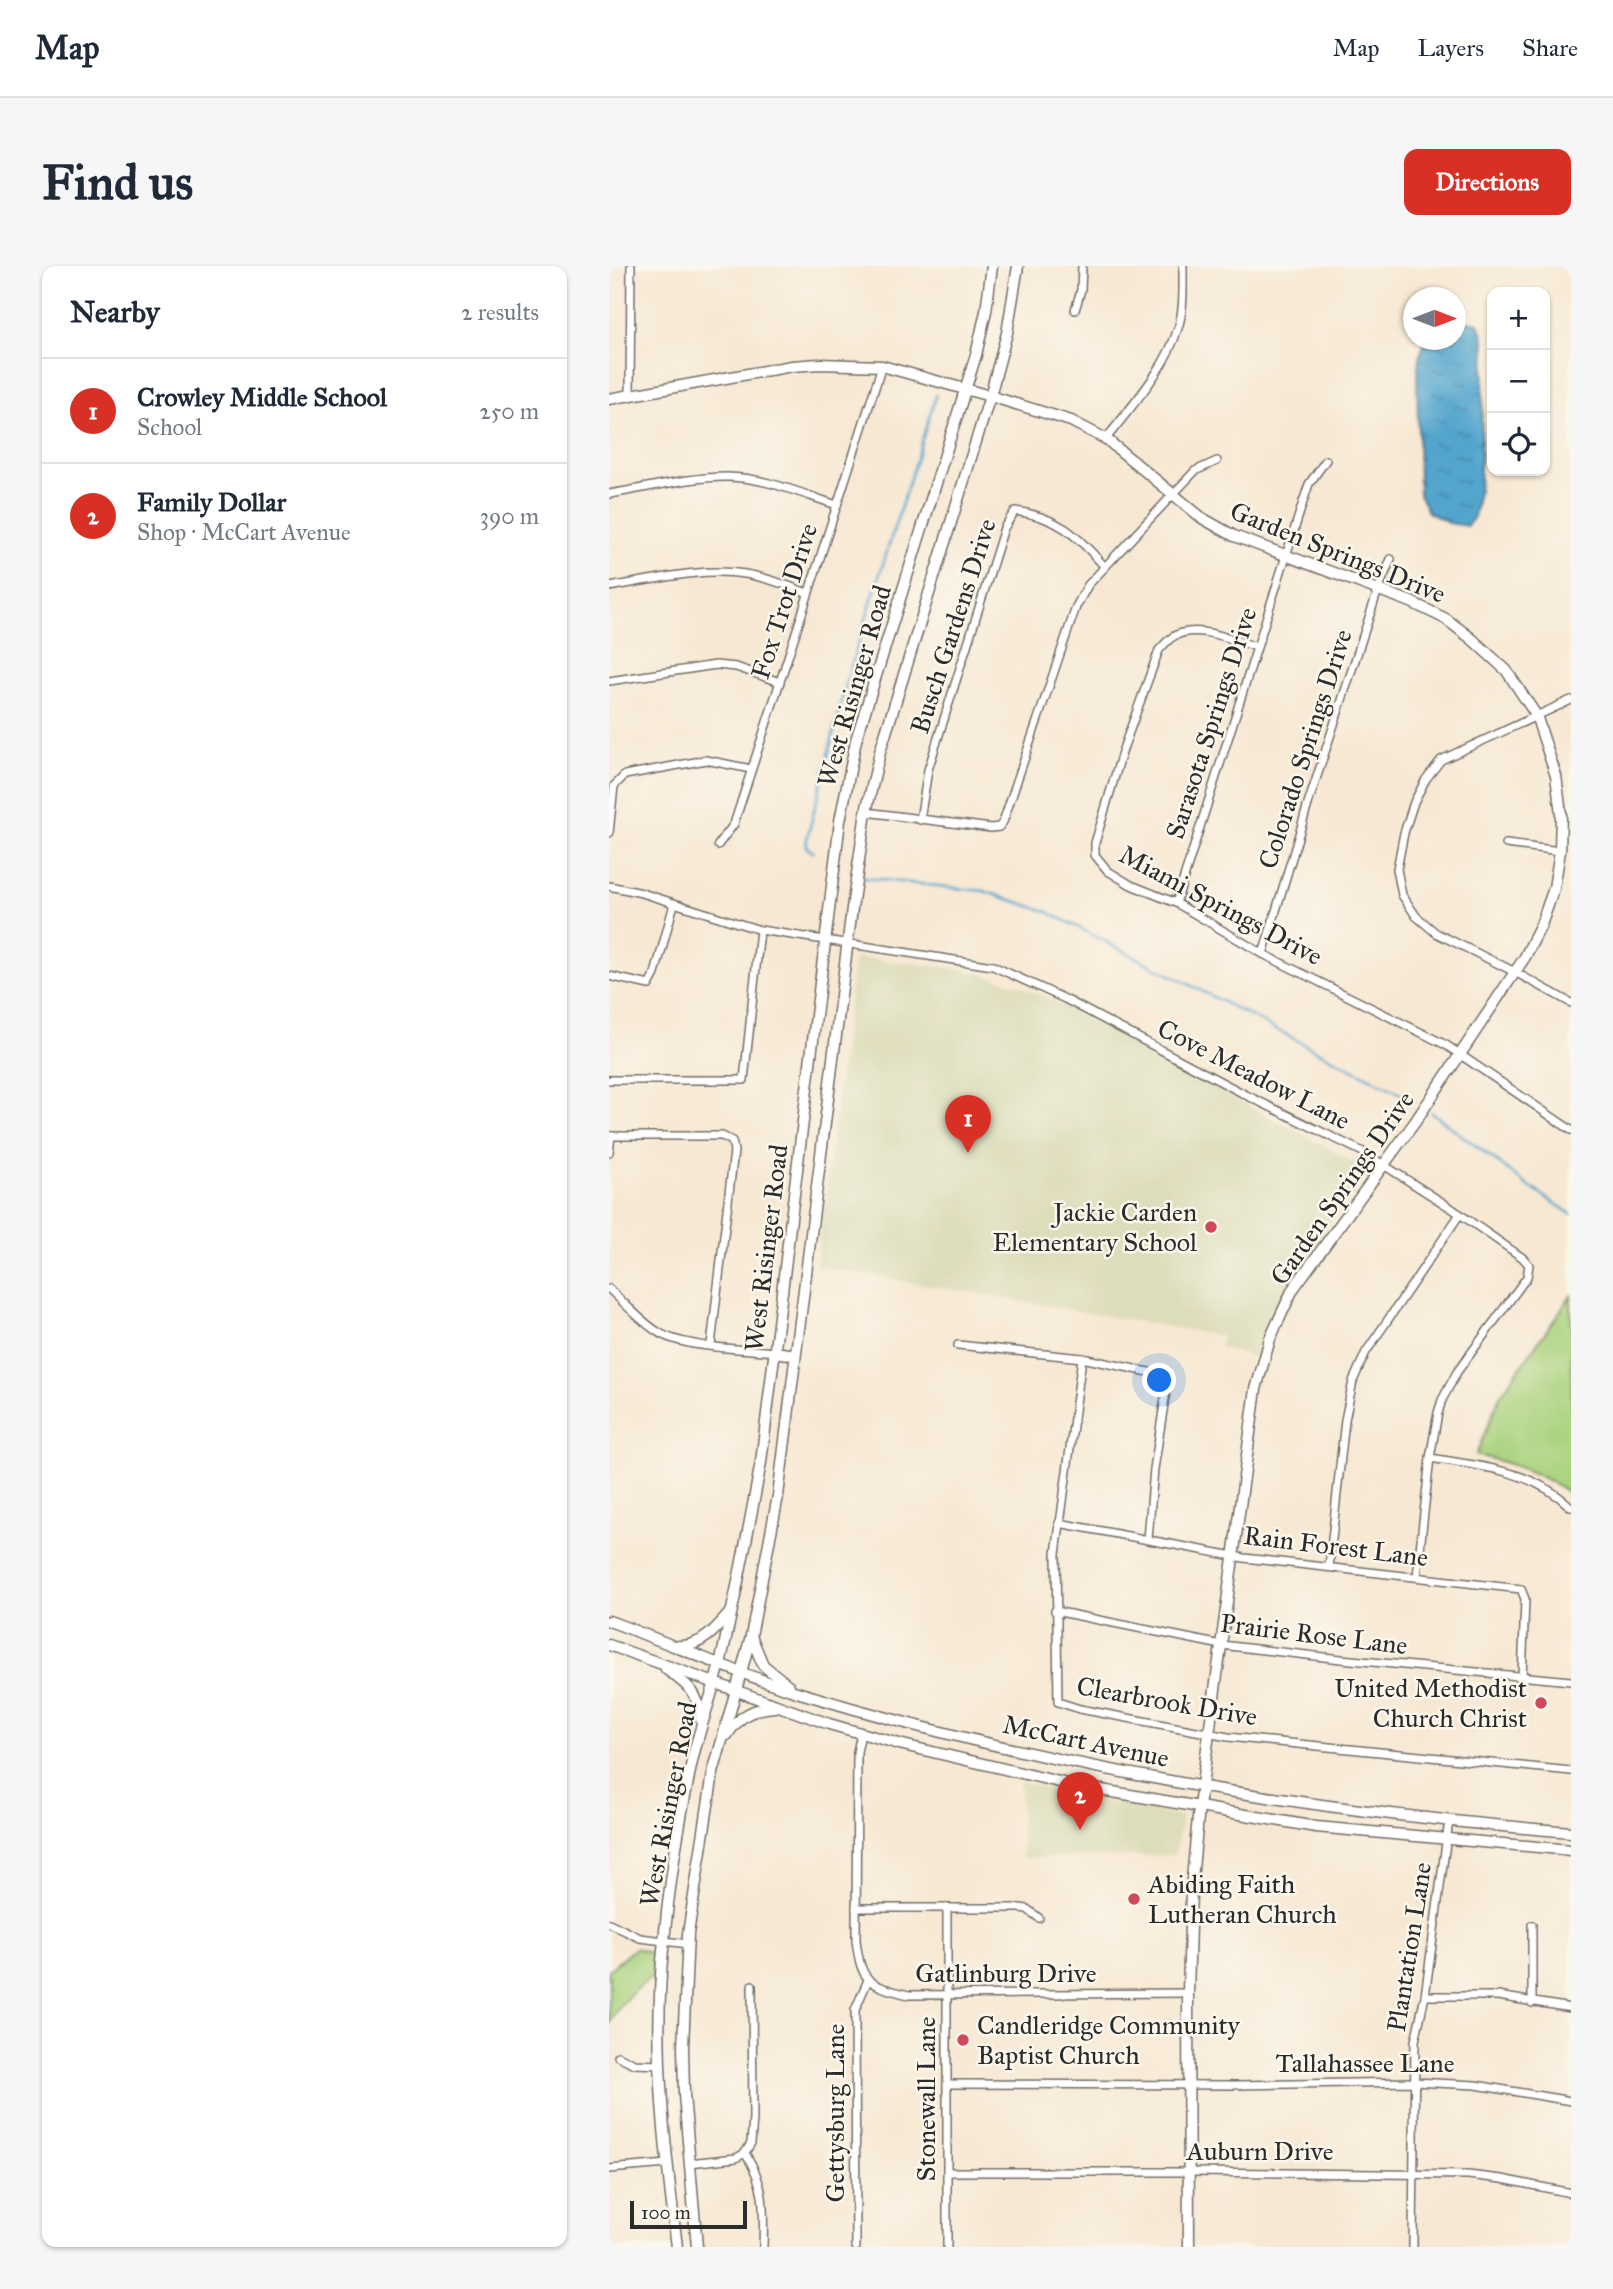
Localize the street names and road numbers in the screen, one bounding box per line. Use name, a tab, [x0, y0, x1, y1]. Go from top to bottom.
street label: Garden Springs Drive	[1226, 494, 1450, 610]
street label: Busch Gardens Drive	[903, 514, 1003, 738]
street label: Fox Trot Drive	[744, 519, 824, 683]
street label: West Risinger Road	[810, 581, 898, 791]
street label: Sarasota Springs Drive	[1158, 603, 1264, 843]
street label: Colorado Springs Drive	[1251, 625, 1359, 873]
street label: Miami Springs Drive	[1114, 838, 1328, 972]
street label: Cove Meadow Lane	[1152, 1012, 1356, 1136]
street label: Garden Springs Drive	[1263, 1085, 1421, 1291]
street label: West Risinger Road	[737, 1143, 795, 1353]
street label: Rain Forest Lane	[1242, 1519, 1430, 1573]
street label: Prairie Rose Lane	[1219, 1607, 1410, 1661]
street label: Clearbrook Drive	[1074, 1669, 1260, 1733]
street label: West Risinger Road	[632, 1699, 704, 1909]
street label: McCart Avenue	[1000, 1708, 1172, 1774]
street label: Plantation Lane	[1380, 1860, 1438, 2034]
street label: Gatlinburg Drive	[915, 1957, 1097, 1989]
street label: Stonewall Lane	[910, 2016, 942, 2182]
street label: Gettysburg Lane	[819, 2023, 851, 2202]
street label: Tallahassee Lane	[1275, 2047, 1455, 2079]
street label: Auburn Drive	[1186, 2135, 1334, 2167]

